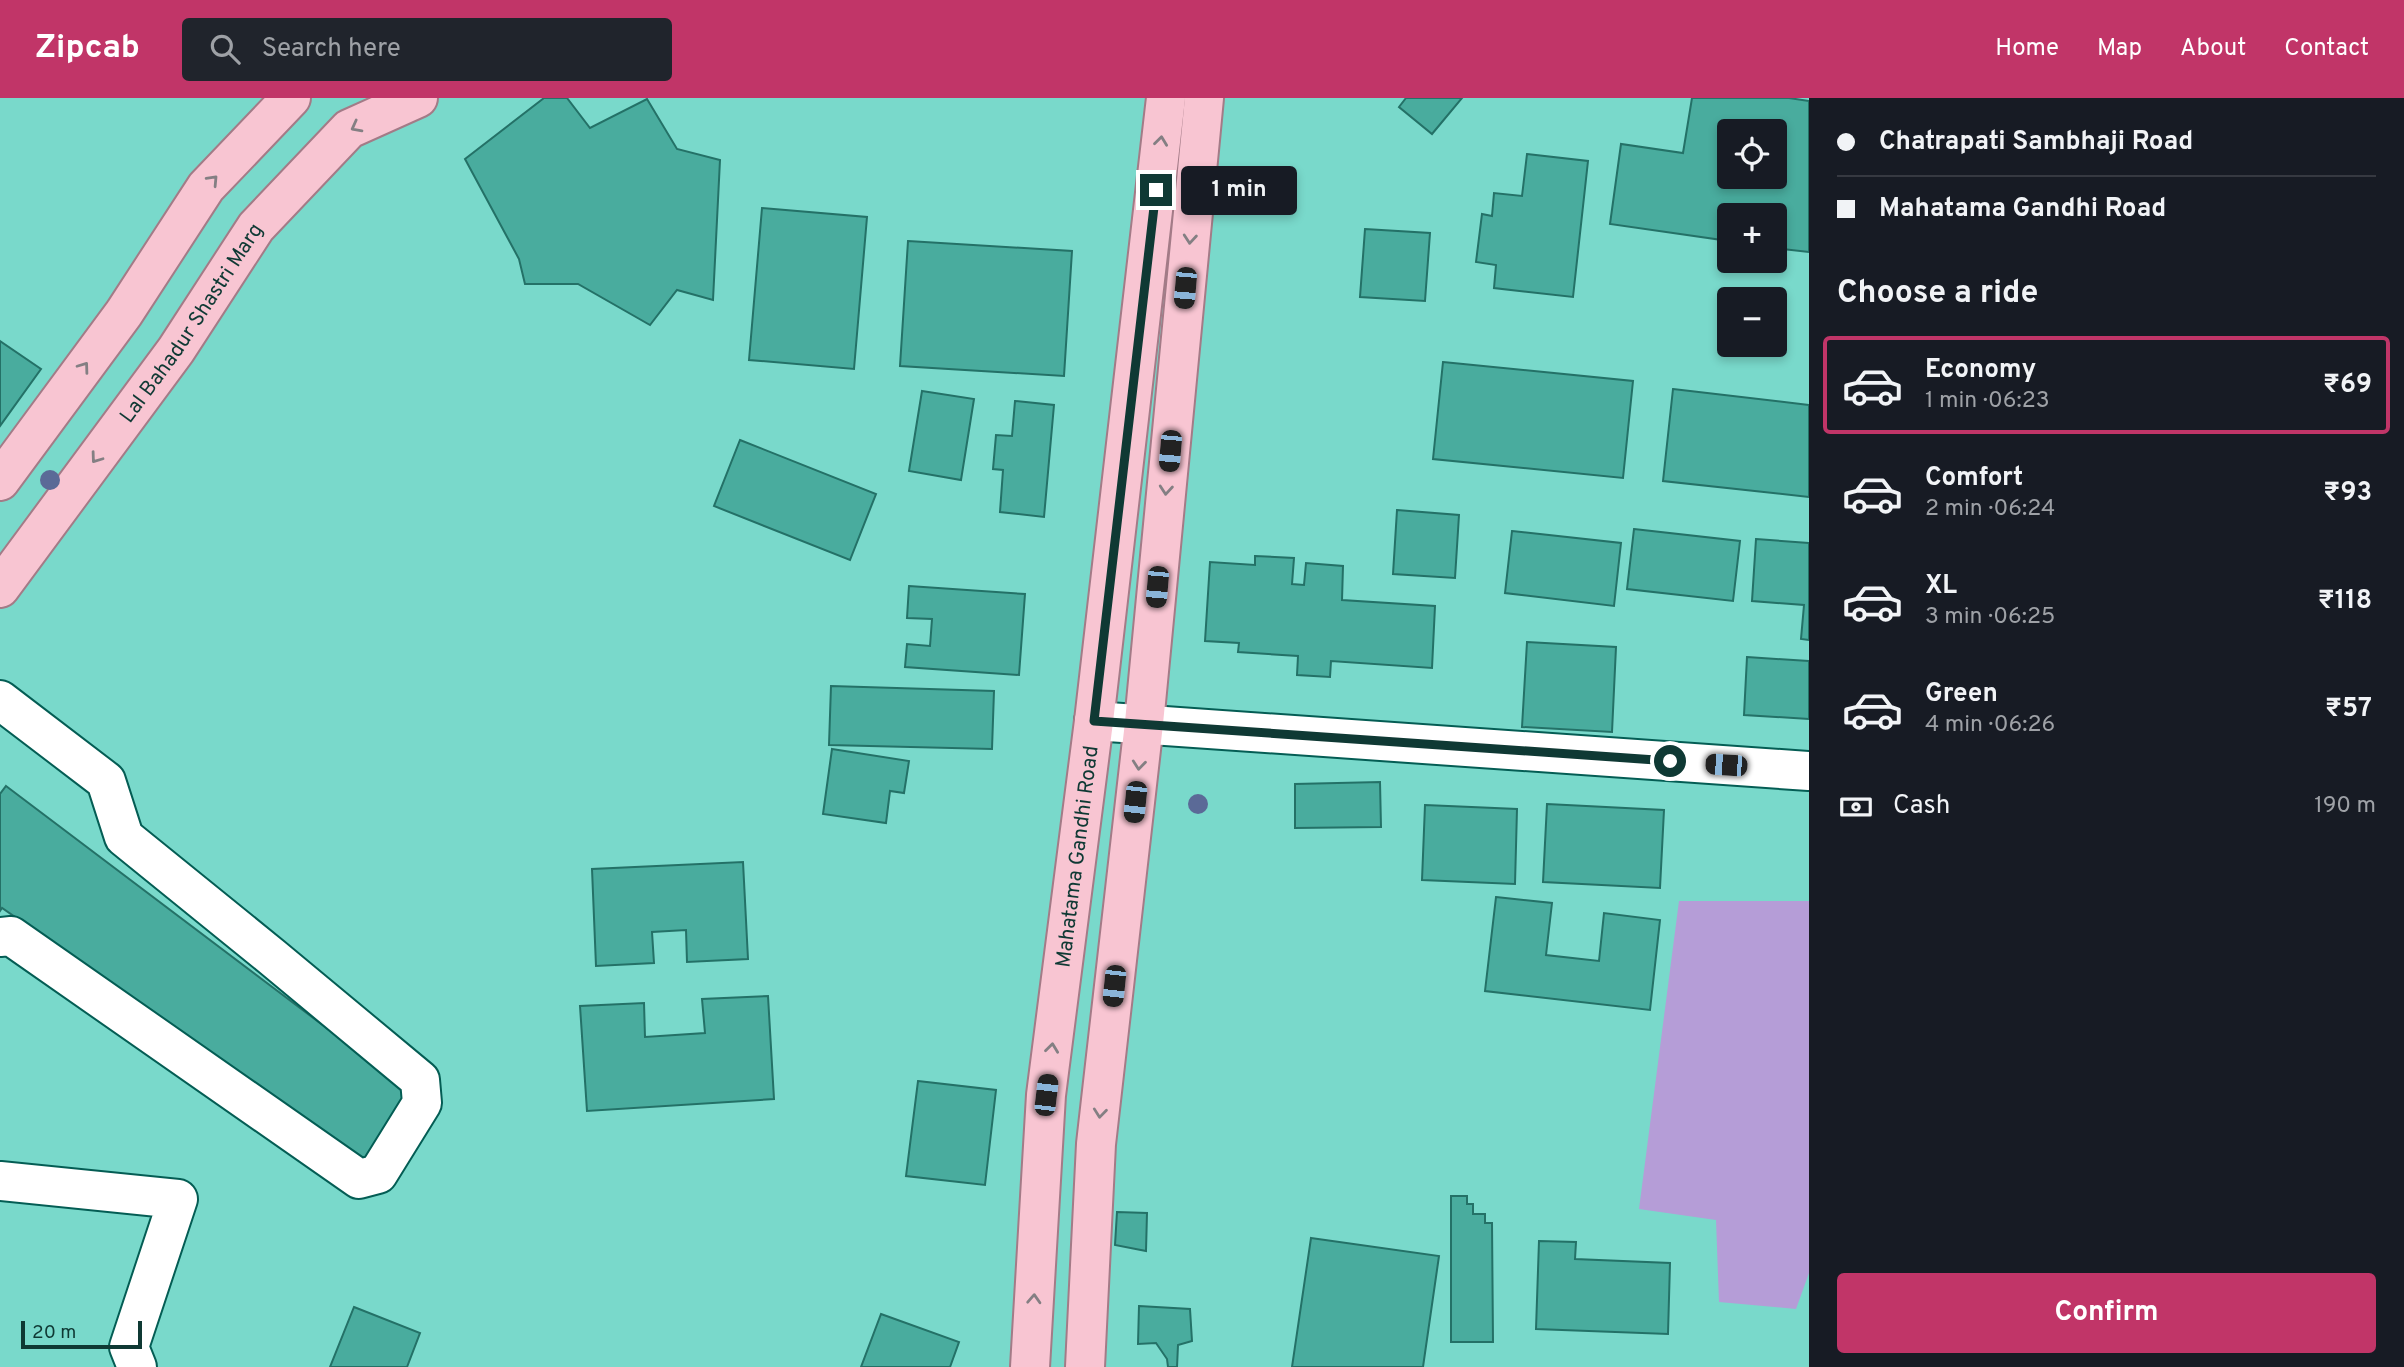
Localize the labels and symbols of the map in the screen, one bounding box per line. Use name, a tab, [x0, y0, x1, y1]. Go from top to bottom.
one-way arrow	[351, 118, 364, 132]
one-way arrow	[1154, 135, 1169, 146]
callout: 1 min	[1180, 166, 1296, 214]
route end	[1140, 174, 1172, 206]
one-way arrow	[204, 175, 217, 188]
street label: Lal Bahadur Shastri Marg	[115, 218, 270, 429]
one-way arrow	[1183, 234, 1198, 245]
car	[1173, 266, 1198, 310]
one-way arrow	[76, 362, 88, 375]
car	[1158, 429, 1183, 473]
one-way arrow	[92, 450, 105, 463]
one-way arrow	[1159, 485, 1174, 496]
car	[1145, 565, 1170, 609]
street label: Mahatama Gandhi Road	[1050, 744, 1106, 969]
route start	[1654, 745, 1686, 777]
car	[1705, 753, 1748, 777]
one-way arrow	[1132, 759, 1147, 771]
car	[1123, 780, 1148, 824]
car	[1102, 964, 1127, 1008]
one-way arrow	[1045, 1042, 1060, 1053]
car	[1034, 1073, 1059, 1117]
one-way arrow	[1092, 1107, 1107, 1119]
one-way arrow	[1027, 1293, 1042, 1304]
scale bar	[21, 1318, 142, 1350]

